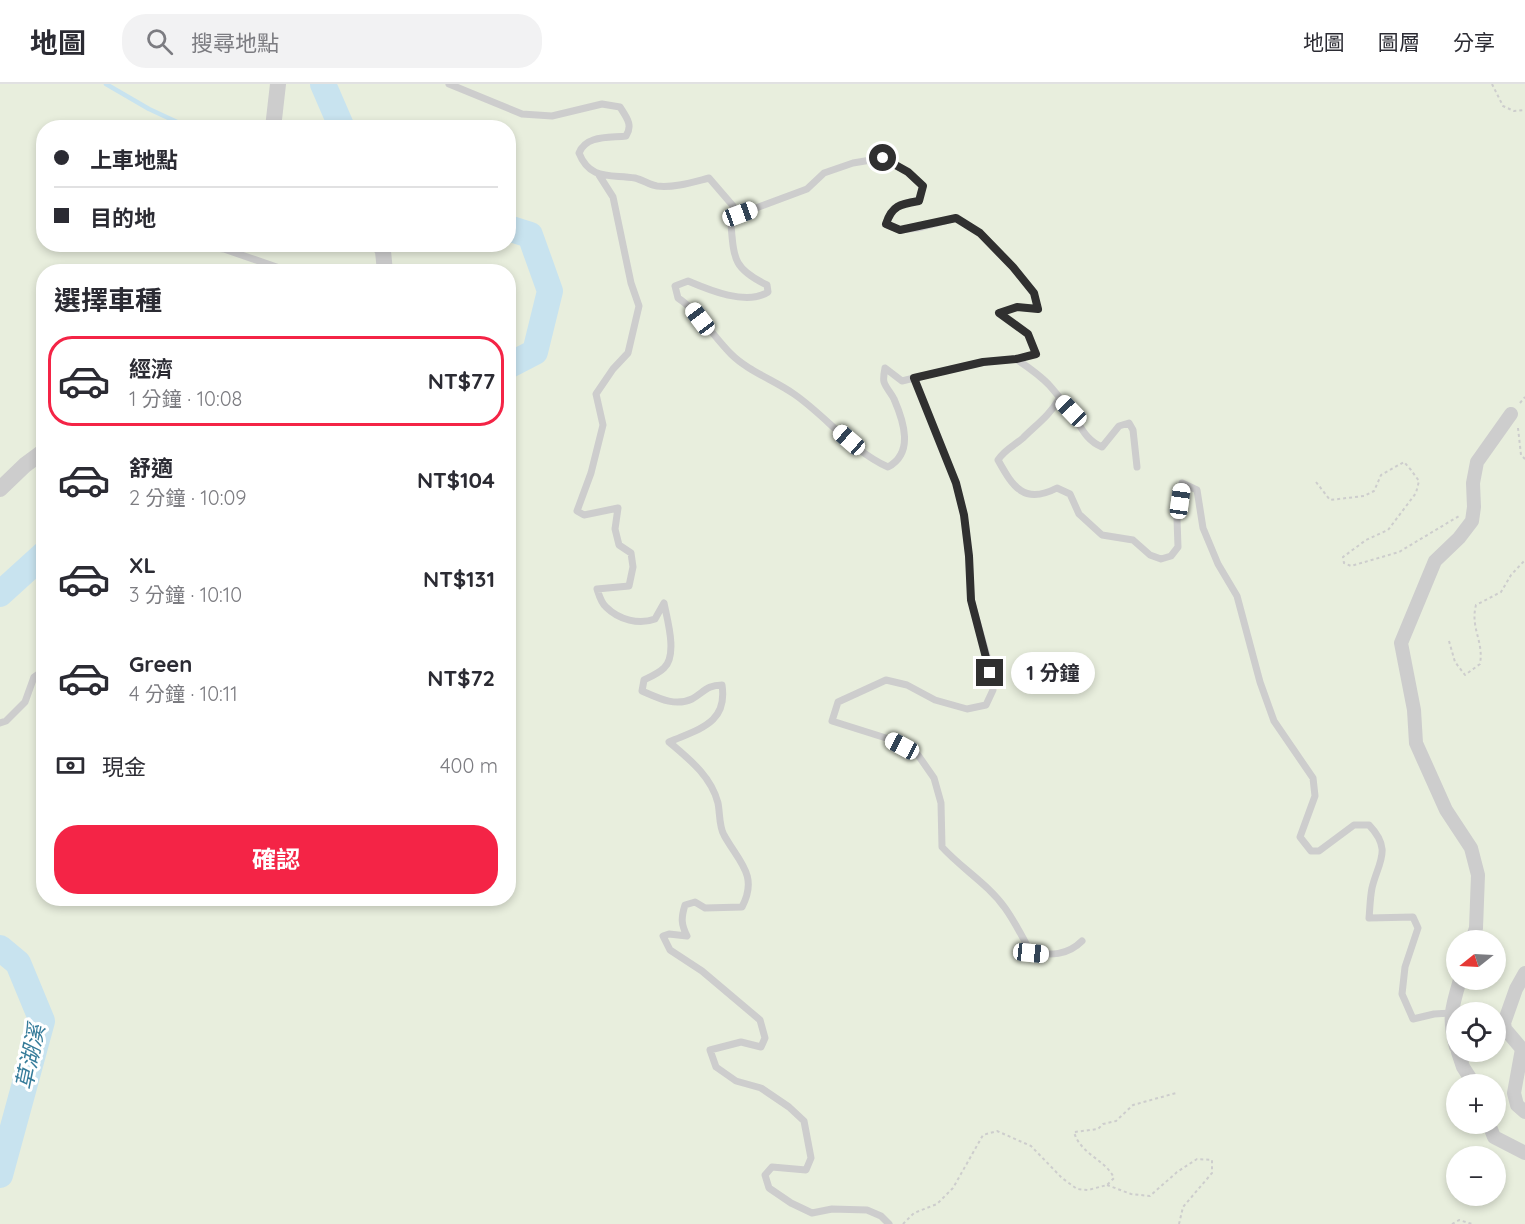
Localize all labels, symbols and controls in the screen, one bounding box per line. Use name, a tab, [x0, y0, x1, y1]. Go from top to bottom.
search box	[122, 14, 542, 68]
text: 地圖	[30, 25, 86, 60]
icon: search	[143, 25, 176, 58]
text: 搜尋地點	[191, 29, 279, 57]
text: 地圖	[1303, 29, 1345, 55]
text: 圖層	[1378, 29, 1420, 55]
text: 分享	[1453, 29, 1495, 55]
route start	[869, 144, 896, 171]
text: 上車地點	[90, 146, 178, 174]
car	[720, 199, 760, 229]
text: 目的地	[90, 204, 156, 232]
text: 選擇車種	[54, 283, 162, 317]
car	[682, 299, 718, 339]
icon: car	[57, 354, 111, 408]
text: 經濟	[129, 355, 173, 383]
text: NT$77	[428, 367, 495, 395]
text: 1 分鐘 · 10:08	[129, 386, 242, 411]
car	[1052, 392, 1090, 430]
car	[830, 421, 868, 459]
icon: car	[57, 453, 111, 507]
text: 舒適	[129, 454, 173, 482]
text: NT$104	[417, 466, 495, 494]
car	[1169, 482, 1191, 520]
text: 2 分鐘 · 10:09	[129, 485, 246, 510]
text: XL	[129, 551, 156, 579]
icon: car	[57, 552, 111, 606]
text: NT$131	[423, 565, 495, 593]
text: 3 分鐘 · 10:10	[129, 582, 242, 607]
text: Green	[129, 650, 192, 678]
icon: car	[57, 651, 111, 705]
callout: 1 分鐘	[1011, 652, 1095, 694]
route end	[976, 659, 1003, 686]
text: 1 分鐘	[1026, 660, 1080, 685]
text: NT$72	[427, 664, 495, 692]
text: 4 分鐘 · 10:11	[129, 681, 238, 706]
car	[882, 730, 922, 762]
icon: cash	[54, 749, 87, 782]
text: 現金	[102, 753, 146, 781]
text: 400 m	[440, 753, 498, 778]
button: 確認	[54, 825, 498, 894]
north arrow	[1446, 930, 1506, 990]
map controls	[1446, 930, 1506, 1206]
car	[1012, 942, 1050, 964]
button: locate	[1446, 1002, 1506, 1062]
water label: 草湖溪	[9, 1019, 51, 1092]
button: +	[1446, 1074, 1506, 1134]
button: −	[1446, 1146, 1506, 1206]

